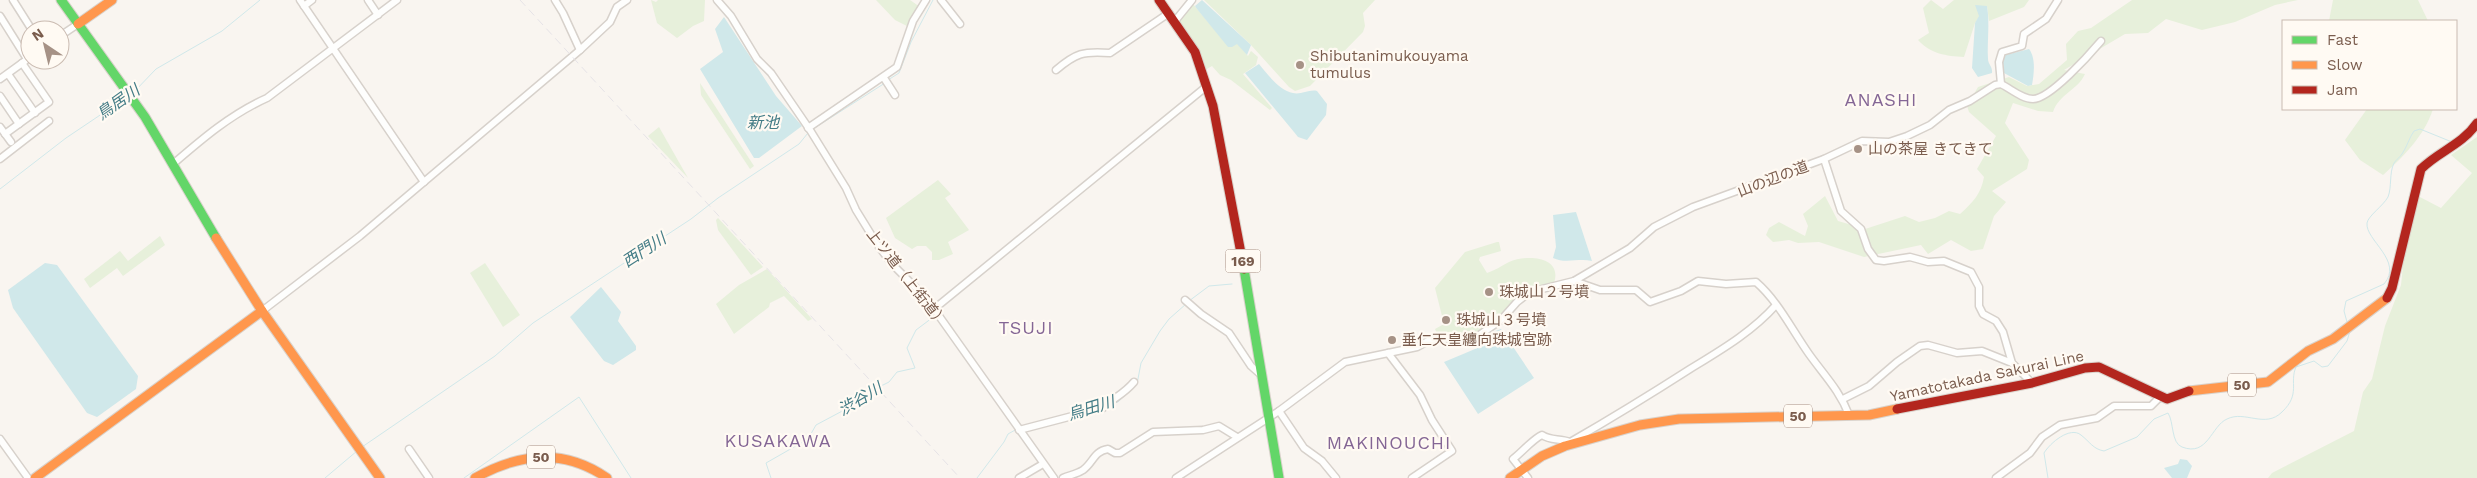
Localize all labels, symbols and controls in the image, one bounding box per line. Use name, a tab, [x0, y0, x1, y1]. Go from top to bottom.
north arrow	[20, 20, 70, 70]
legend	[2282, 20, 2457, 110]
text: N	[29, 25, 46, 44]
text: Fast	[2327, 31, 2359, 49]
place label: Shibutanimukouyama tumulus	[1310, 47, 1469, 82]
text: Slow	[2327, 56, 2363, 74]
marker: Shibutanimukouyama tumulus	[1294, 59, 1306, 71]
water label: 鳥居川	[93, 79, 145, 124]
text: Jam	[2327, 81, 2358, 99]
district label: ANASHI	[1845, 89, 1917, 110]
water label: 新池	[747, 113, 781, 132]
place label: 山の茶屋 きてきて	[1868, 140, 1993, 158]
marker: 山の茶屋 きてきて	[1852, 143, 1864, 155]
street label: 山の辺の道	[1735, 157, 1811, 201]
street label: 上ツ道（上街道）	[863, 225, 951, 331]
water label: 西門川	[619, 228, 671, 271]
road number: 169	[1226, 250, 1260, 272]
place label: 珠城山２号墳	[1499, 283, 1589, 301]
marker: 珠城山２号墳	[1483, 286, 1495, 298]
place label: 珠城山３号墳	[1456, 311, 1546, 329]
marker: 珠城山３号墳	[1440, 314, 1452, 326]
district label: TSUJI	[998, 317, 1054, 338]
place label: 垂仁天皇纏向珠城宮跡	[1402, 331, 1552, 349]
marker: 垂仁天皇纏向珠城宮跡	[1386, 334, 1398, 346]
street label: Yamatotakada Sakurai Line	[1888, 347, 2086, 405]
road number: 50	[2228, 374, 2256, 396]
water label: 渋谷川	[835, 377, 887, 420]
water label: 烏田川	[1065, 391, 1119, 424]
road number: 50	[1784, 404, 1812, 428]
district label: KUSAKAWA	[724, 430, 832, 451]
district label: MAKINOUCHI	[1327, 432, 1451, 453]
road number: 50	[527, 446, 555, 468]

